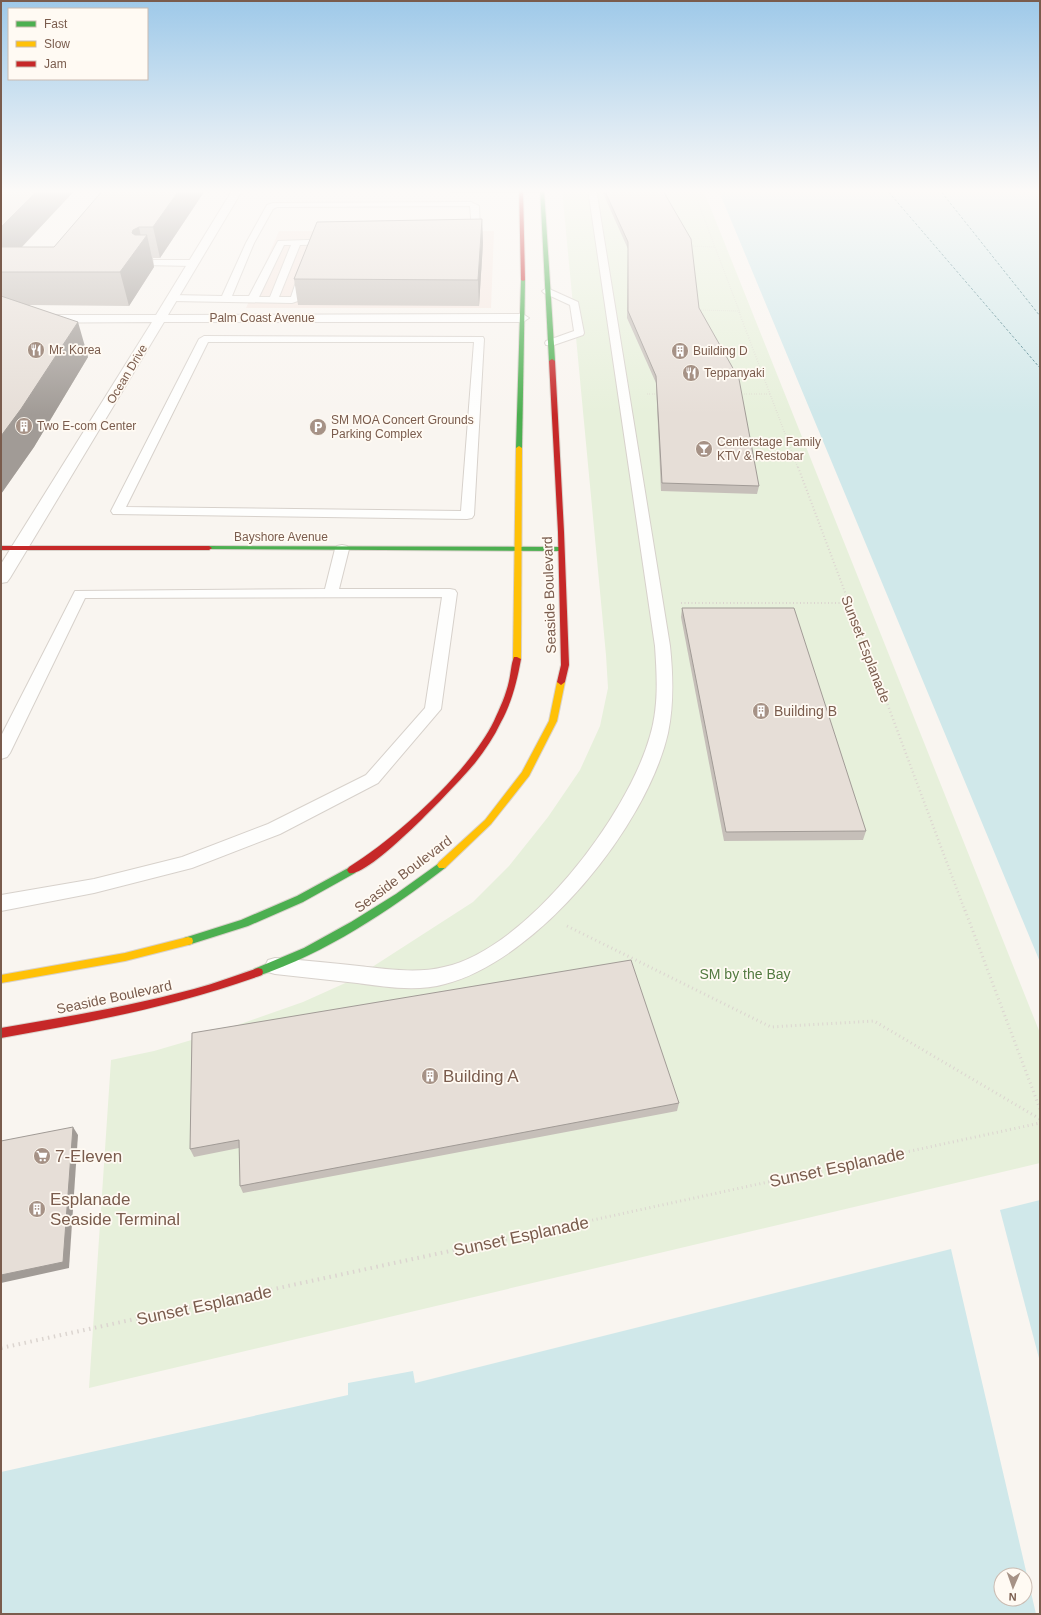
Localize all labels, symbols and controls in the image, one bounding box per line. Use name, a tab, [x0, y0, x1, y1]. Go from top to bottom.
legend	[8, 8, 148, 80]
text: Fast	[44, 17, 68, 31]
text: Slow	[44, 37, 70, 51]
text: Jam	[44, 57, 67, 71]
street label: Palm Coast Avenue	[209, 311, 315, 325]
restaurant icon: Mr. Korea	[26, 340, 46, 360]
building icon: Building D	[670, 341, 690, 361]
street label: Ocean Drive	[104, 342, 150, 406]
place label: Mr. Korea	[49, 343, 101, 357]
place label: Building D	[693, 344, 748, 358]
restaurant icon: Teppanyaki	[681, 363, 701, 383]
place label: Teppanyaki	[704, 366, 765, 380]
place label: SM MOA Concert Grounds Parking Complex	[331, 413, 474, 441]
building icon: Two E-com Center	[14, 416, 34, 436]
parking icon: SM MOA Concert Grounds Parking Complex	[308, 417, 328, 437]
place label: Two E-com Center	[37, 419, 136, 433]
place label: Centerstage Family KTV & Restobar	[717, 435, 821, 463]
bar icon: Centerstage Family KTV & Restobar	[694, 439, 714, 459]
street label: Bayshore Avenue	[234, 530, 328, 544]
street label: Seaside Boulevard	[539, 536, 559, 654]
street label: Sunset Esplanade	[838, 593, 894, 705]
building icon: Building B	[751, 701, 771, 721]
place label: Building B	[774, 703, 837, 719]
street label: Seaside Boulevard	[351, 832, 455, 916]
park label: SM by the Bay	[699, 966, 791, 982]
street label: Seaside Boulevard	[55, 977, 173, 1017]
building icon: Building A	[420, 1066, 440, 1086]
place label: Building A	[443, 1067, 519, 1086]
street label: Sunset Esplanade	[768, 1144, 907, 1191]
supermarket icon: 7-Eleven	[32, 1146, 52, 1166]
place label: 7-Eleven	[55, 1147, 122, 1166]
place label: Esplanade Seaside Terminal	[50, 1190, 180, 1229]
building icon: Esplanade Seaside Terminal	[27, 1199, 47, 1219]
street label: Sunset Esplanade	[452, 1213, 591, 1260]
street label: Sunset Esplanade	[135, 1282, 274, 1329]
north arrow	[993, 1567, 1033, 1607]
text: N	[1008, 1591, 1017, 1603]

